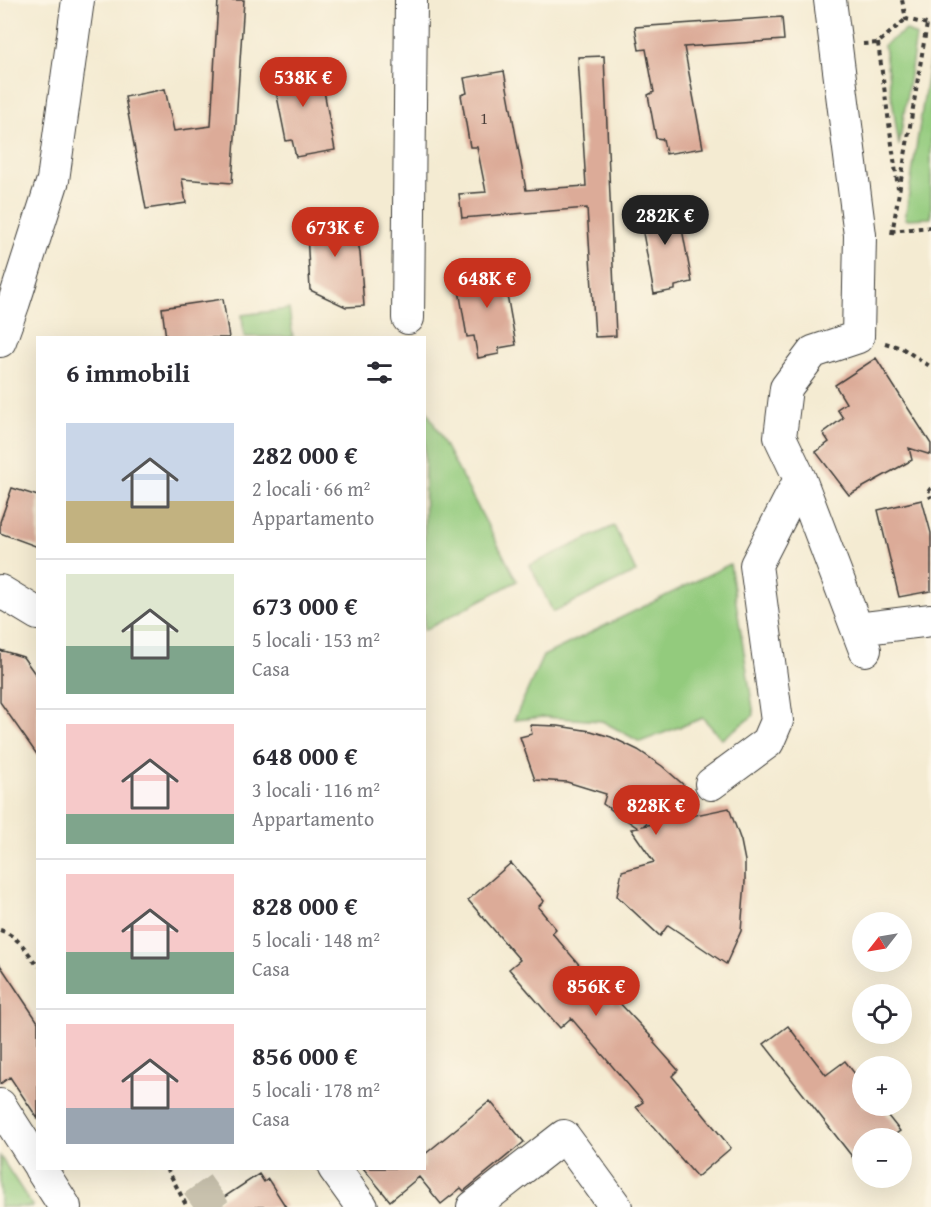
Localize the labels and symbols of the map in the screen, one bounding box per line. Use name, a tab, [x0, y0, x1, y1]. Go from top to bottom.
pin: 538K €	[254, 57, 352, 108]
house number: 1	[480, 106, 488, 130]
pin: 282K €	[616, 195, 714, 246]
pin: 673K €	[286, 207, 384, 258]
pin: 648K €	[438, 258, 536, 309]
pin: 828K €	[607, 785, 705, 836]
north arrow	[852, 912, 912, 972]
pin: 856K €	[547, 966, 645, 1017]

